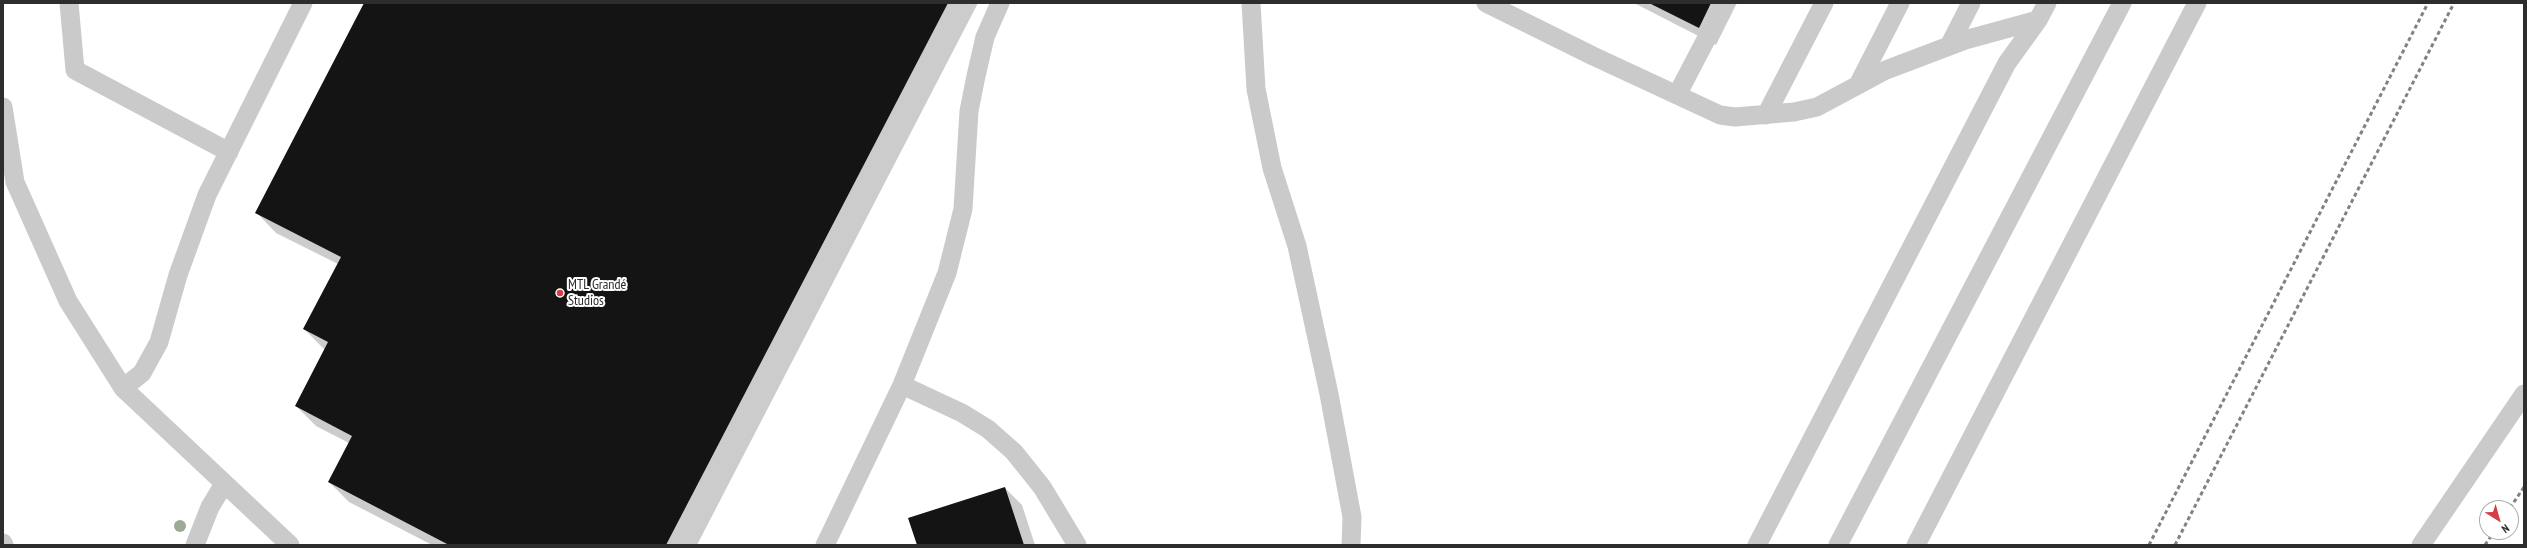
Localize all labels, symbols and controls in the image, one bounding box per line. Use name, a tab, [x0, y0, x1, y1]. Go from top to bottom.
place label: MTL Grandé Studios	[568, 277, 626, 310]
marker: MTL Grandé Studios	[555, 288, 565, 298]
north arrow	[2479, 500, 2519, 540]
text: N	[2499, 521, 2512, 536]

